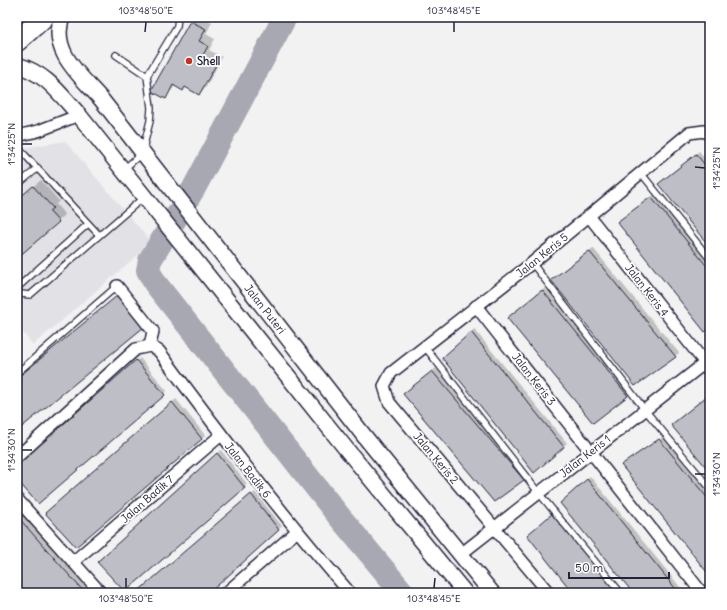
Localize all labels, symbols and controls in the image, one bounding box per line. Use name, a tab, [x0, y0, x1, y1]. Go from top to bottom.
text: 103°48'50"E	[119, 4, 173, 17]
text: 103°48'45"E	[427, 4, 481, 17]
place label: Shell	[197, 54, 220, 68]
marker: Shell	[184, 56, 194, 66]
text: 1°34'25"N	[5, 123, 18, 165]
text: 1°34'25"N	[710, 147, 723, 189]
street label: Jalan Keris 5	[513, 230, 571, 280]
street label: Jalan Keris 4	[622, 261, 672, 319]
street label: Jalan Puteri	[241, 281, 289, 337]
street label: Jalan Keris 3	[509, 350, 559, 408]
text: 1°34'30"N	[5, 428, 18, 472]
street label: Jalan Keris 2	[411, 430, 461, 486]
street label: Jalan Keris 1	[557, 432, 613, 480]
street label: Jalan Badik 6	[222, 439, 274, 501]
text: 1°34'30"N	[710, 452, 723, 496]
street label: Jalan Badik 7	[118, 472, 177, 526]
scale bar	[569, 554, 669, 580]
text: 50 m	[575, 560, 604, 575]
text: 103°48'50"E	[99, 592, 153, 605]
text: 103°48'45"E	[407, 592, 461, 605]

